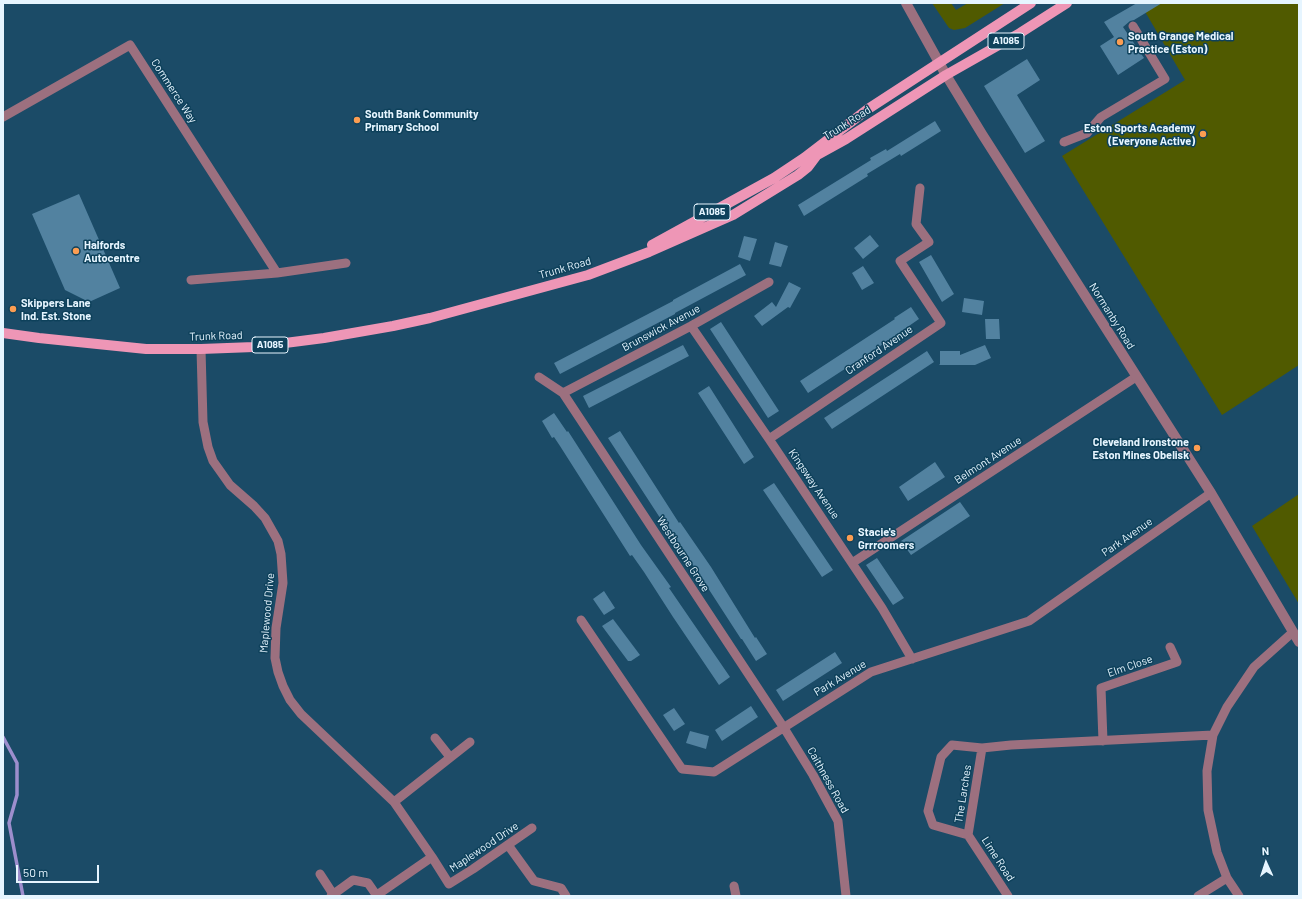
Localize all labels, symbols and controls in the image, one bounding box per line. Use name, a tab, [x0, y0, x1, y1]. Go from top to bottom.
place label: South Grange Medical Practice (Eston)	[1128, 29, 1233, 55]
road number: A1085	[988, 33, 1024, 49]
marker: South Grange Medical Practice (Eston)	[1115, 37, 1125, 47]
street label: Commerce Way	[148, 56, 200, 126]
street label: Trunk Road	[821, 103, 873, 143]
place label: South Bank Community Primary School	[365, 107, 478, 133]
marker: South Bank Community Primary School	[352, 115, 362, 125]
place label: Eston Sports Academy (Everyone Active)	[1084, 121, 1195, 147]
marker: Eston Sports Academy (Everyone Active)	[1198, 129, 1208, 139]
road number: A1085	[694, 204, 730, 220]
place label: Halfords Autocentre	[84, 238, 140, 264]
marker: Halfords Autocentre	[71, 246, 81, 256]
street label: Trunk Road	[537, 254, 593, 282]
street label: Normanby Road	[1086, 280, 1138, 352]
place label: Skippers Lane Ind. Est. Stone	[21, 296, 91, 322]
street label: Brunswick Avenue	[620, 302, 702, 354]
marker: Skippers Lane Ind. Est. Stone	[8, 304, 18, 314]
street label: Cranford Avenue	[843, 323, 915, 377]
street label: Trunk Road	[189, 328, 243, 344]
road number: A1085	[252, 337, 288, 353]
street label: Belmont Avenue	[952, 433, 1024, 487]
place label: Cleveland Ironstone Eston Mines Obelisk	[1092, 435, 1189, 461]
marker: Cleveland Ironstone Eston Mines Obelisk	[1192, 443, 1202, 453]
street label: Kingsway Avenue	[786, 446, 842, 522]
street label: Westbourne Grove	[654, 514, 712, 594]
street label: Park Avenue	[1099, 515, 1155, 559]
place label: Stacie's Grrroomers	[858, 525, 914, 551]
marker: Stacie's Grrroomers	[845, 533, 855, 543]
street label: Maplewood Drive	[257, 572, 277, 654]
street label: Elm Close	[1106, 652, 1154, 680]
street label: Park Avenue	[811, 657, 869, 699]
street label: Caithness Road	[804, 745, 852, 815]
street label: The Larches	[952, 764, 974, 824]
street label: Maplewood Drive	[447, 819, 521, 875]
street label: Lime Road	[979, 834, 1017, 884]
north arrow	[1246, 843, 1286, 883]
text: N	[1261, 844, 1269, 857]
scale bar	[18, 857, 101, 883]
text: 50 m	[23, 865, 48, 879]

